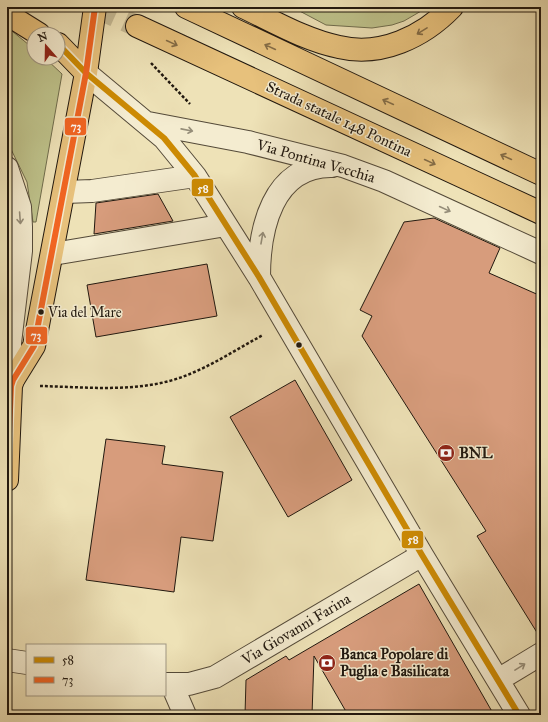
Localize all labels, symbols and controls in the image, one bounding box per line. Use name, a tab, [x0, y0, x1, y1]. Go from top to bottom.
north arrow	[26, 26, 66, 66]
one-way arrow	[416, 28, 428, 36]
text: N	[36, 29, 50, 45]
one-way arrow	[166, 40, 178, 47]
one-way arrow	[265, 43, 277, 50]
street label: Strada statale 148 Pontina	[263, 77, 415, 161]
one-way arrow	[382, 98, 394, 105]
line badge: 73	[64, 117, 87, 136]
text: 73	[71, 120, 81, 134]
one-way arrow	[180, 126, 193, 134]
street label: Via Pontina Vecchia	[254, 135, 378, 187]
one-way arrow	[500, 153, 512, 160]
one-way arrow	[424, 158, 436, 166]
line badge: 58	[191, 178, 214, 197]
text: 58	[198, 182, 209, 195]
one-way arrow	[439, 206, 451, 213]
one-way arrow	[17, 212, 24, 225]
one-way arrow	[258, 232, 266, 245]
place label: Via del Mare	[47, 304, 122, 321]
marker: Via del Mare	[36, 307, 46, 317]
line badge: 73	[25, 326, 48, 345]
text: 73	[31, 329, 41, 343]
unlabelled marker	[294, 340, 304, 350]
bank icon: BNL	[436, 443, 456, 463]
place label: BNL	[459, 444, 494, 462]
line badge: 58	[401, 530, 424, 549]
text: 58	[408, 533, 419, 546]
street label: Via Giovanni Farina	[237, 589, 354, 669]
legend	[26, 644, 166, 696]
place label: Banca Popolare di Puglia e Basilicata	[340, 645, 450, 681]
text: 58	[62, 653, 74, 667]
bank icon: Banca Popolare di Puglia e Basilicata	[317, 653, 337, 673]
one-way arrow	[514, 663, 525, 671]
text: 73	[62, 673, 73, 687]

